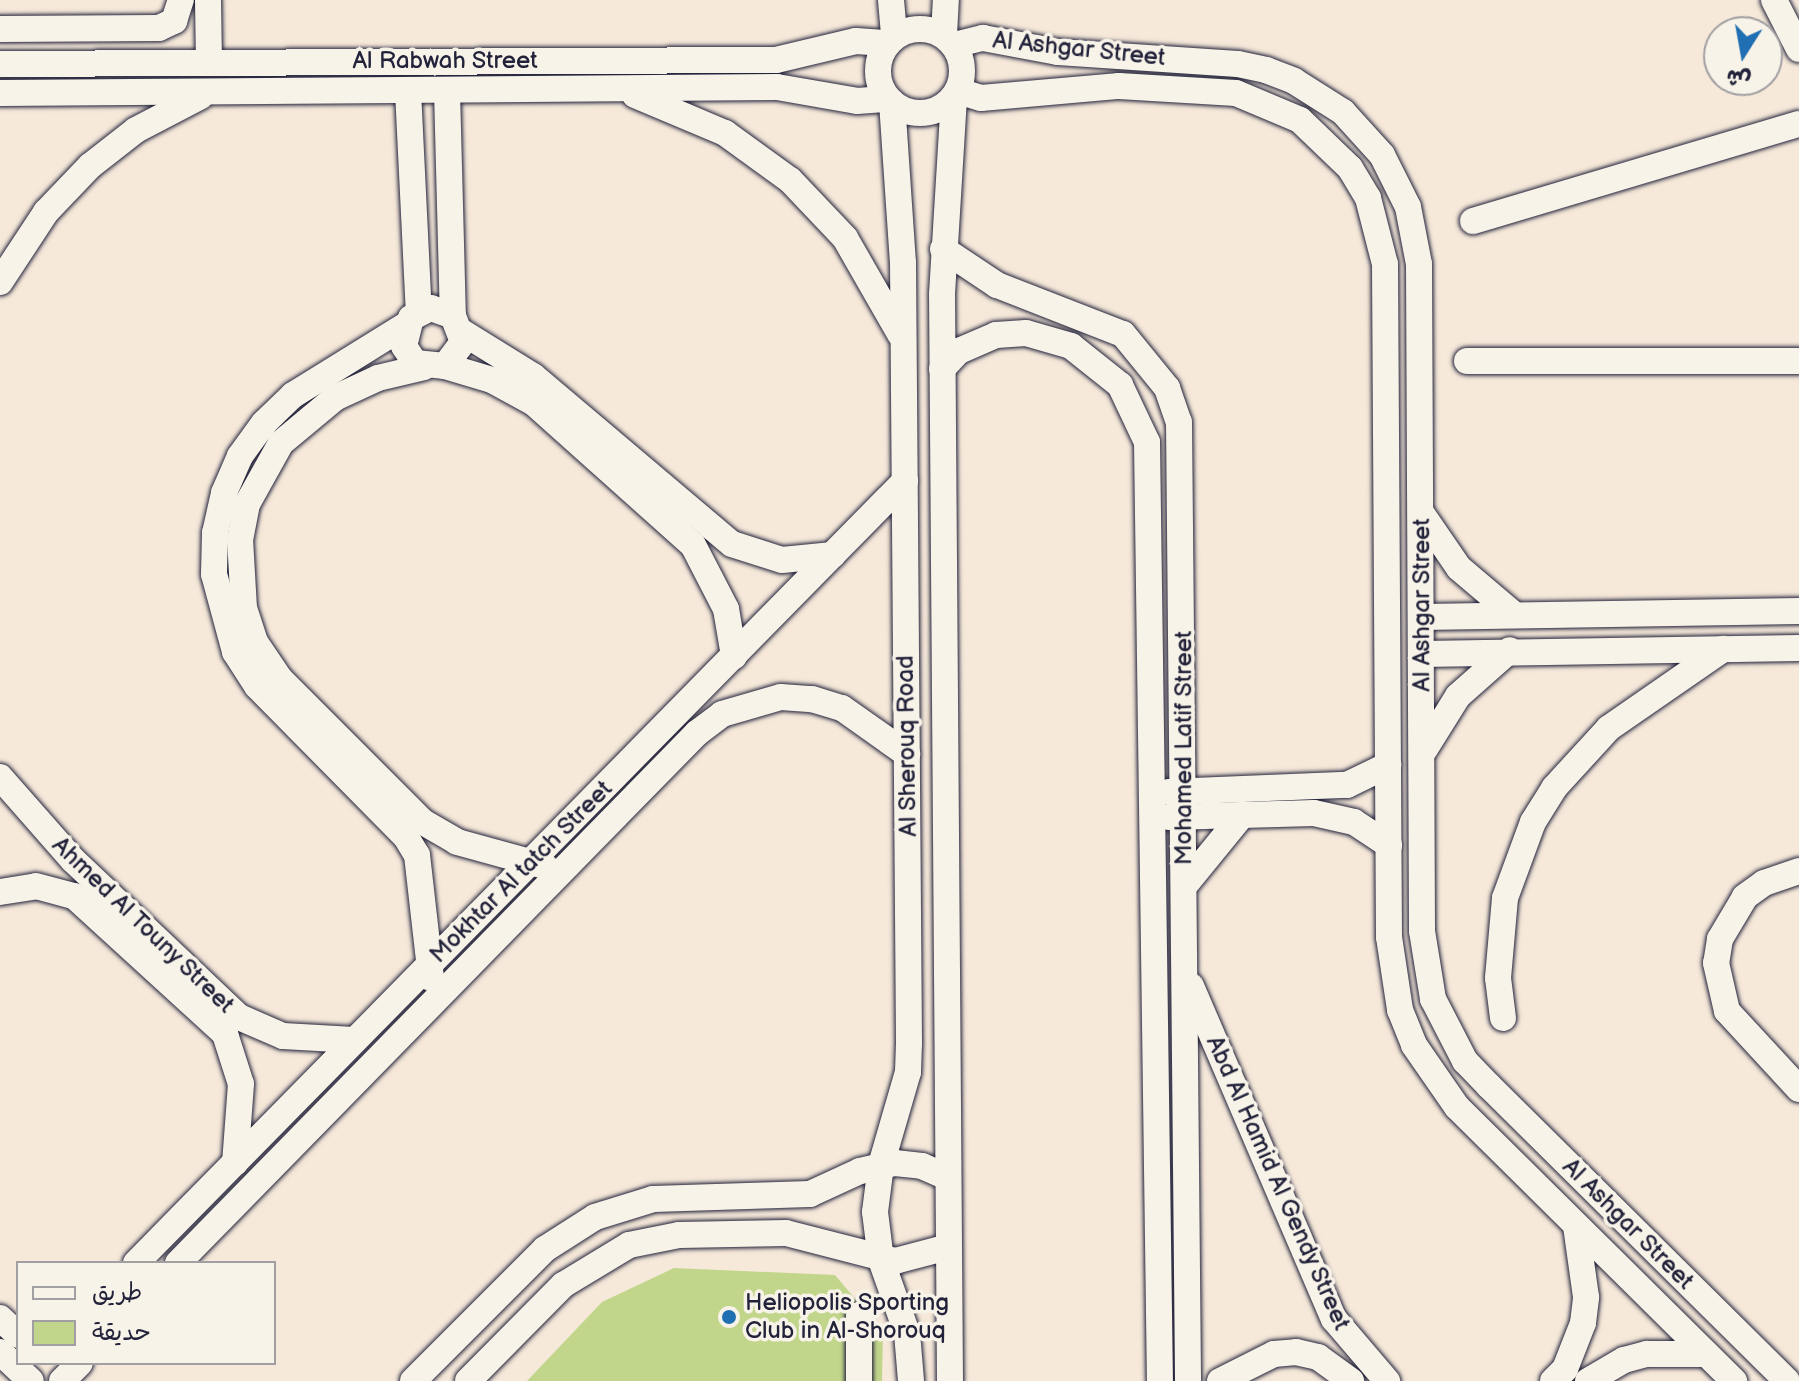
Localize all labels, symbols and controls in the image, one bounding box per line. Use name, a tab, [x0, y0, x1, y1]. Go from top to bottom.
north arrow	[1703, 16, 1783, 96]
street label: Al Ashgar Street	[991, 26, 1167, 72]
street label: Al Rabwah Street	[352, 47, 538, 75]
text: ش	[1724, 63, 1753, 94]
street label: Al Ashgar Street	[1408, 518, 1436, 692]
street label: Mohamed Latif Street	[1170, 631, 1198, 865]
street label: Al Sherouq Road	[891, 655, 923, 837]
street label: Mokhtar Al tatch Street	[424, 775, 618, 969]
street label: Ahmed Al Touny Street	[45, 830, 241, 1020]
street label: Abd Al Hamid Al Gendy Street	[1200, 1031, 1356, 1335]
street label: Al Ashgar Street	[1556, 1152, 1700, 1296]
legend	[16, 1261, 276, 1365]
text: طريق	[92, 1278, 142, 1307]
place label: Heliopolis Sporting Club in Al-Shorouq	[745, 1289, 950, 1345]
marker: Heliopolis Sporting Club in Al-Shorouq	[720, 1308, 738, 1326]
text: حديقة	[92, 1318, 151, 1347]

